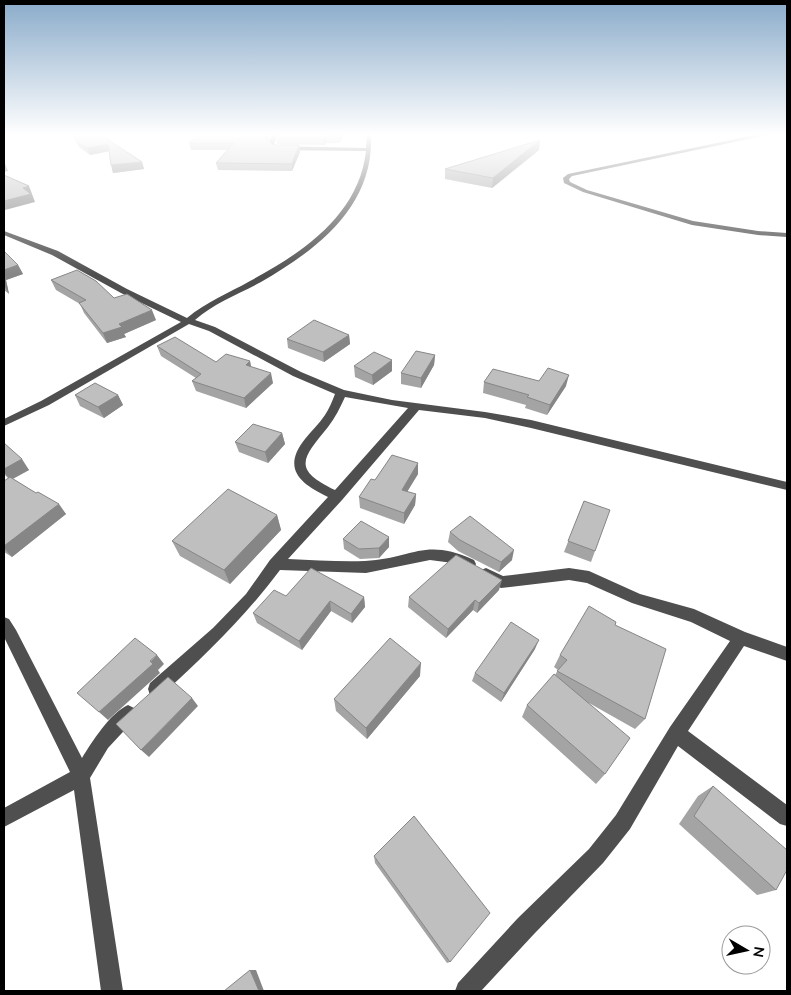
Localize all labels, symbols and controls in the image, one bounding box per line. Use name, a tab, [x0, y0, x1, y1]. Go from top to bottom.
north arrow	[721, 925, 771, 975]
text: N	[749, 945, 769, 959]

